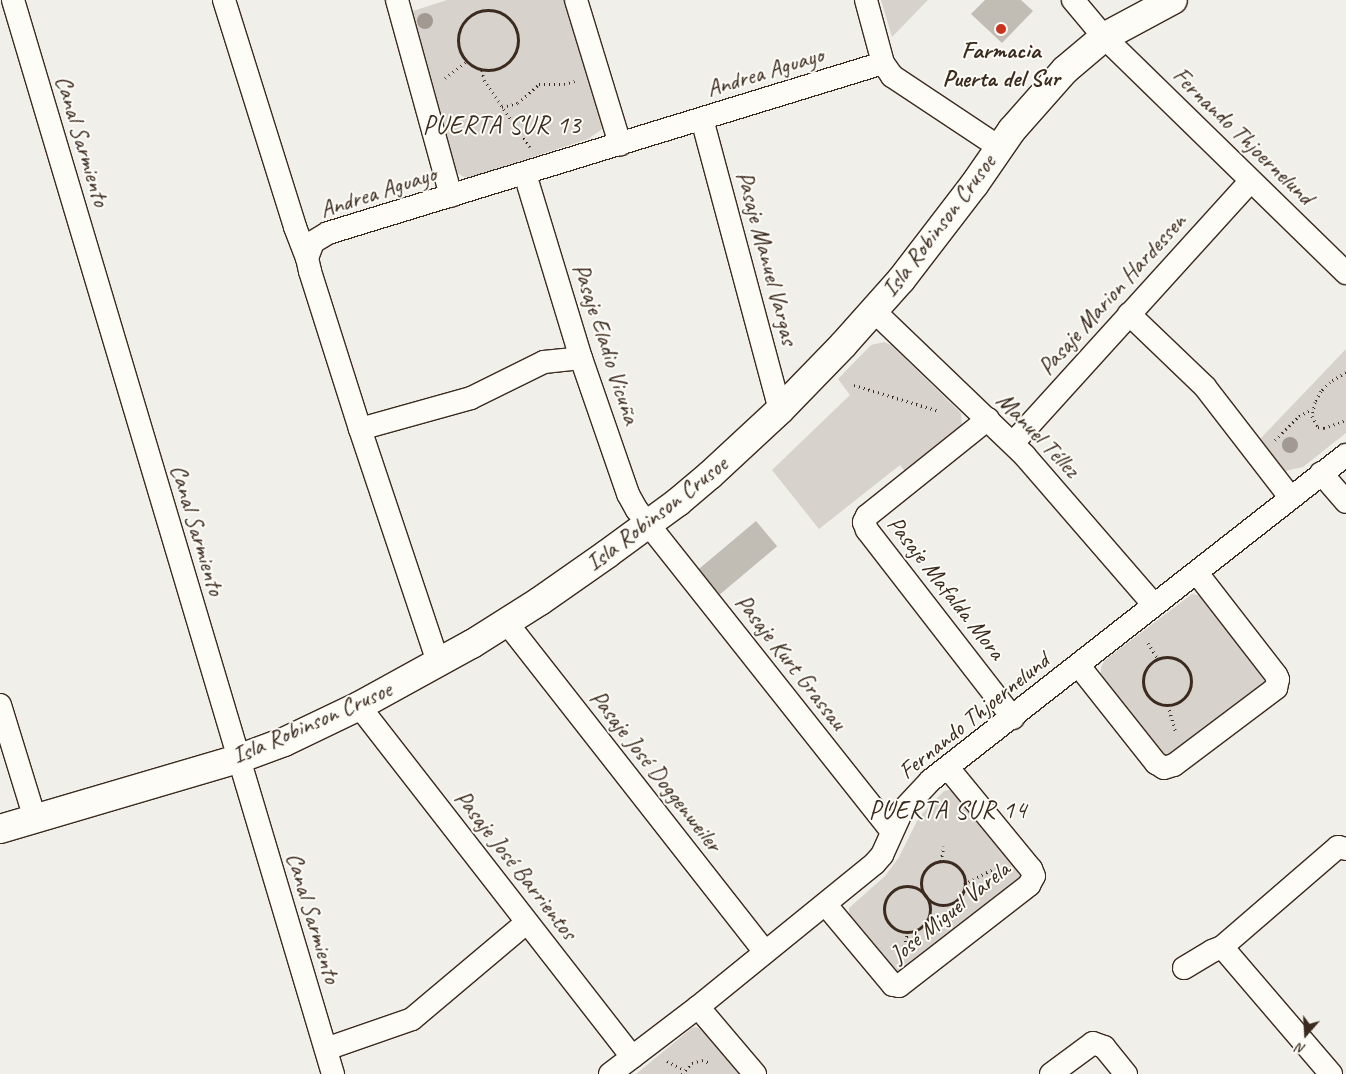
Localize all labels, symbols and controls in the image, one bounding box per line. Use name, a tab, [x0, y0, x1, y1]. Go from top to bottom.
marker: Farmacia Puerta del Sur	[995, 23, 1007, 35]
place label: Farmacia Puerta del Sur	[943, 37, 1059, 93]
street label: Andrea Aguayo	[704, 41, 826, 103]
street label: Fernando Thjoernelund	[1166, 61, 1320, 211]
street label: Canal Sarmiento	[48, 71, 116, 211]
district label: PUERTA SUR 13	[422, 110, 582, 140]
street label: Isla Robinson Crusoe	[876, 149, 1002, 303]
street label: Andrea Aguayo	[317, 160, 439, 224]
street label: Pasaje Manuel Vargas	[730, 168, 804, 348]
street label: Pasaje Marion Hardessen	[1032, 207, 1192, 381]
street label: Pasaje Eladio Vicuña	[566, 260, 646, 428]
street label: Manuel Téllez	[990, 386, 1086, 484]
street label: Isla Robinson Crusoe	[581, 450, 733, 578]
street label: Canal Sarmiento	[163, 460, 231, 600]
street label: Pasaje Mafalda Mora	[881, 510, 1011, 666]
street label: Pasaje Kurt Grassau	[729, 588, 853, 736]
street label: Fernando Thjoernelund	[893, 646, 1055, 786]
street label: Isla Robinson Crusoe	[228, 675, 396, 771]
street label: Pasaje José Doggenweiler	[584, 684, 728, 858]
street label: Pasaje José Barrientos	[449, 784, 583, 946]
district label: PUERTA SUR 14	[868, 795, 1028, 825]
street label: Canal Sarmiento	[279, 848, 347, 988]
street label: José Miguel Varela	[884, 855, 1016, 969]
north arrow	[1281, 1009, 1331, 1059]
text: N	[1294, 1039, 1308, 1058]

